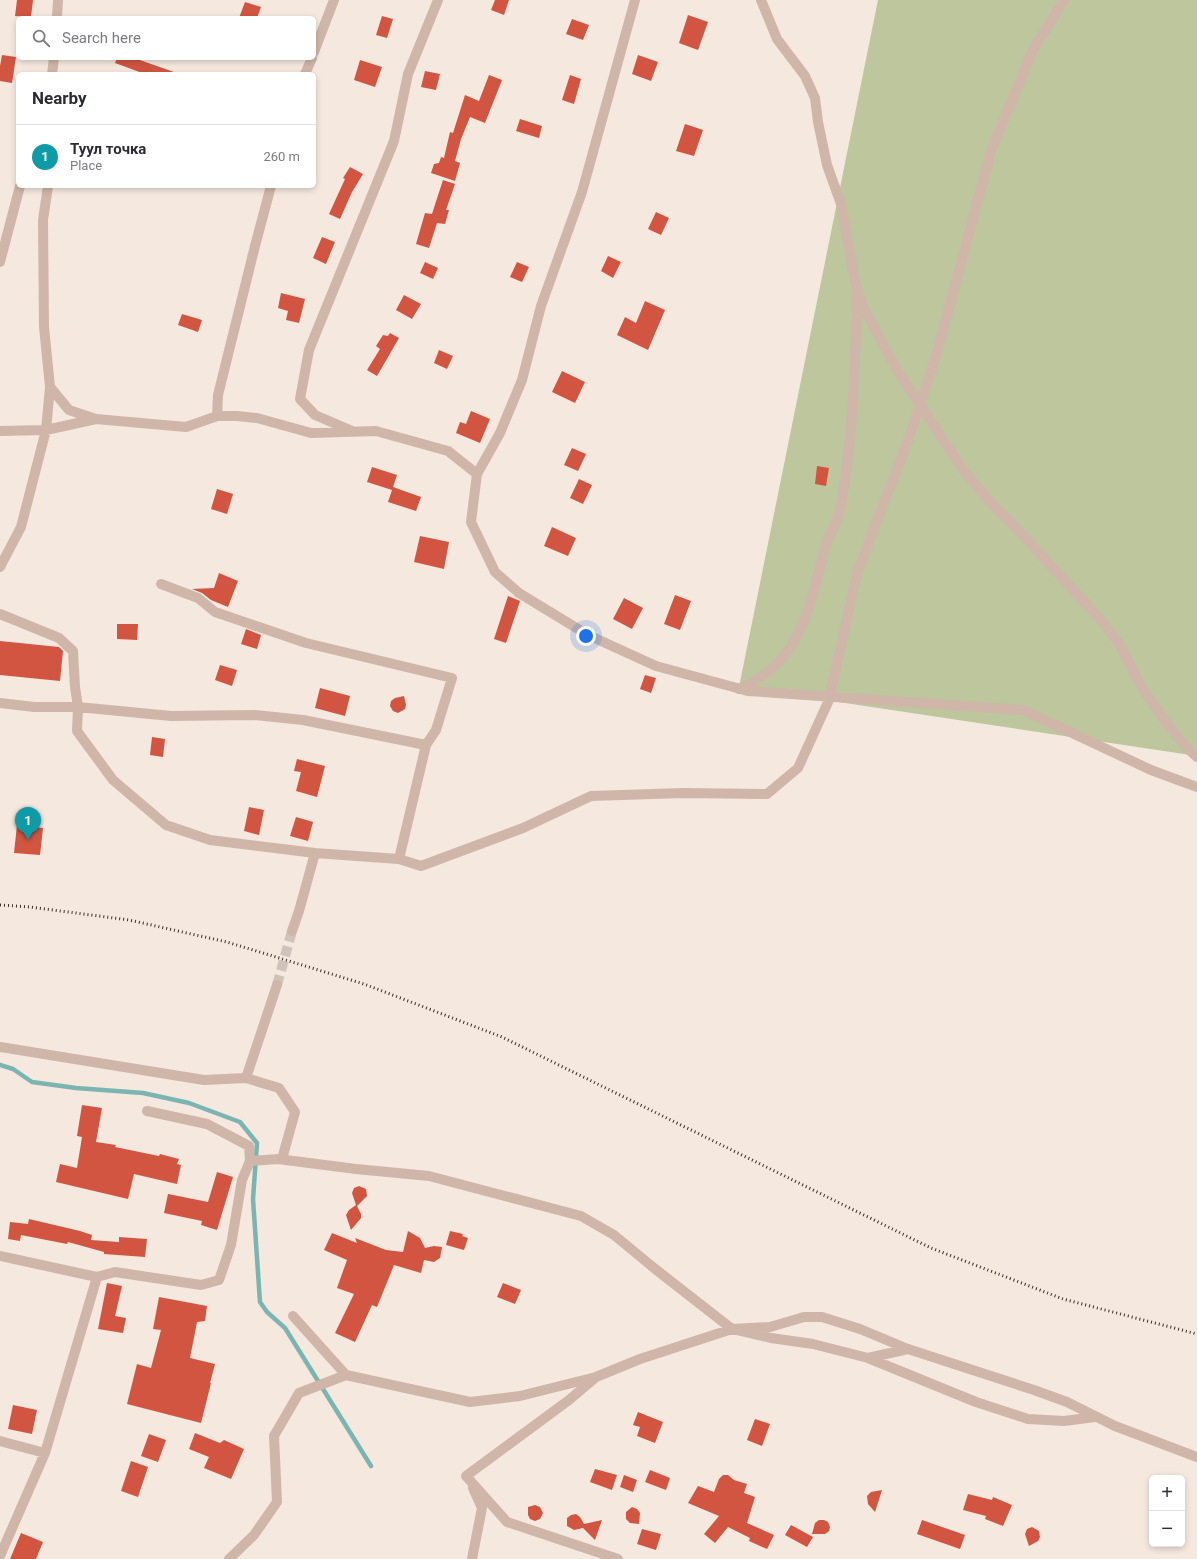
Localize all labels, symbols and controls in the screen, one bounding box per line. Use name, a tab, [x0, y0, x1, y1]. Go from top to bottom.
search box	[16, 16, 316, 60]
icon: search	[30, 27, 52, 49]
text: Search here	[62, 29, 141, 47]
text: Nearby	[32, 88, 87, 108]
text: Туул точка	[70, 140, 146, 158]
text: 1	[41, 149, 49, 164]
text: 260 m	[263, 149, 300, 164]
text: Place	[70, 158, 102, 173]
your location	[576, 626, 596, 646]
pin: 1	[15, 807, 41, 840]
map controls	[1149, 1475, 1185, 1547]
button: +	[1149, 1475, 1185, 1511]
button: −	[1149, 1511, 1185, 1547]

